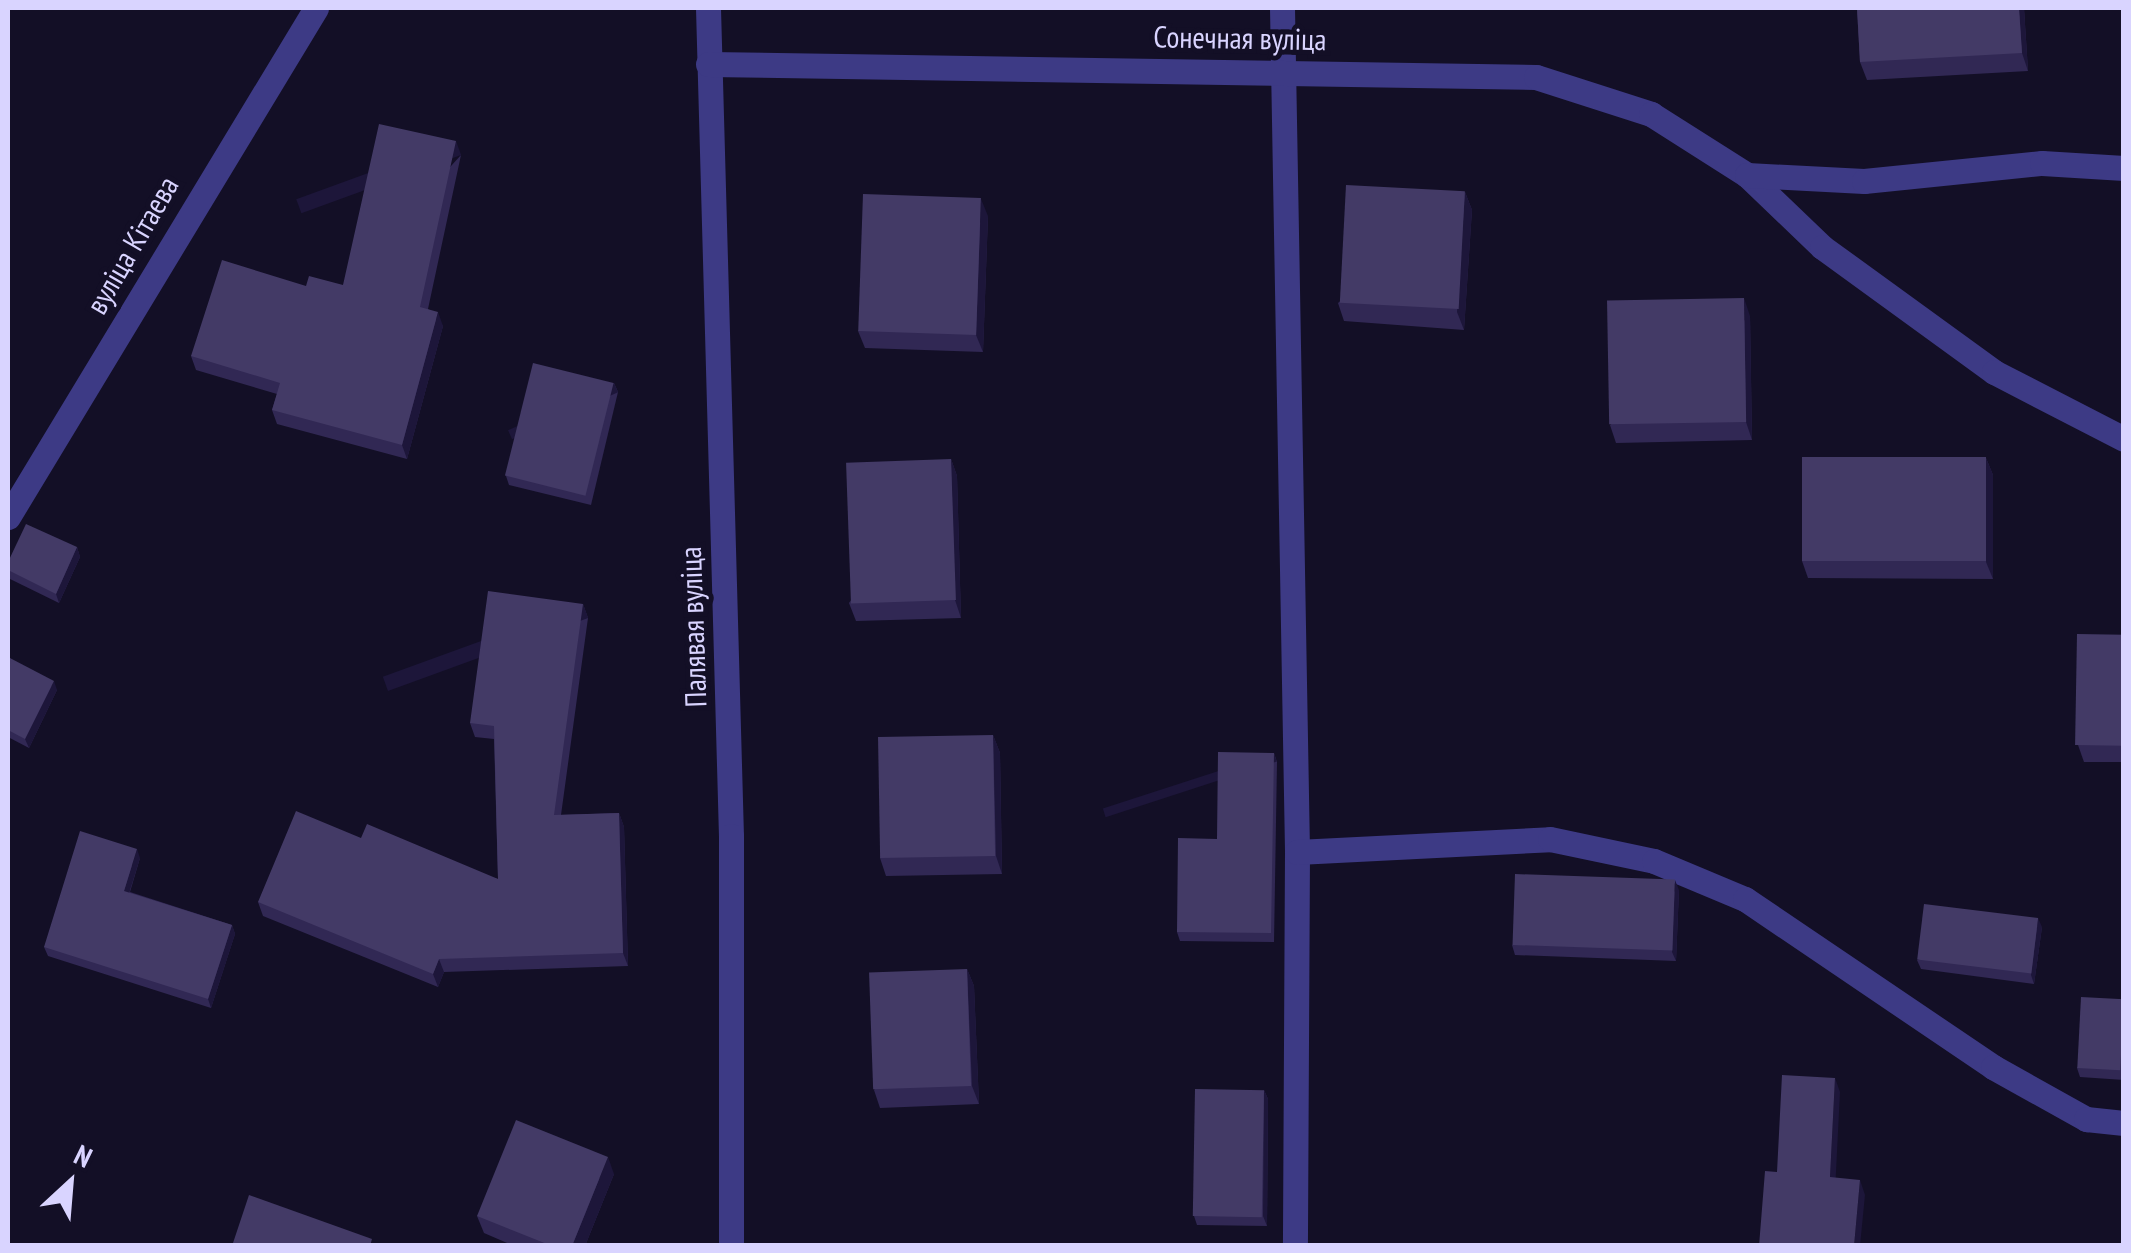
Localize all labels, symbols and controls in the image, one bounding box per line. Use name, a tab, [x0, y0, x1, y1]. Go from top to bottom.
street label: Сонечная вуліца	[1153, 18, 1327, 58]
street label: вуліца Кітаева	[78, 170, 186, 320]
street label: Палявая вуліца	[672, 546, 714, 708]
north arrow	[20, 1133, 120, 1233]
text: N	[68, 1136, 98, 1176]

